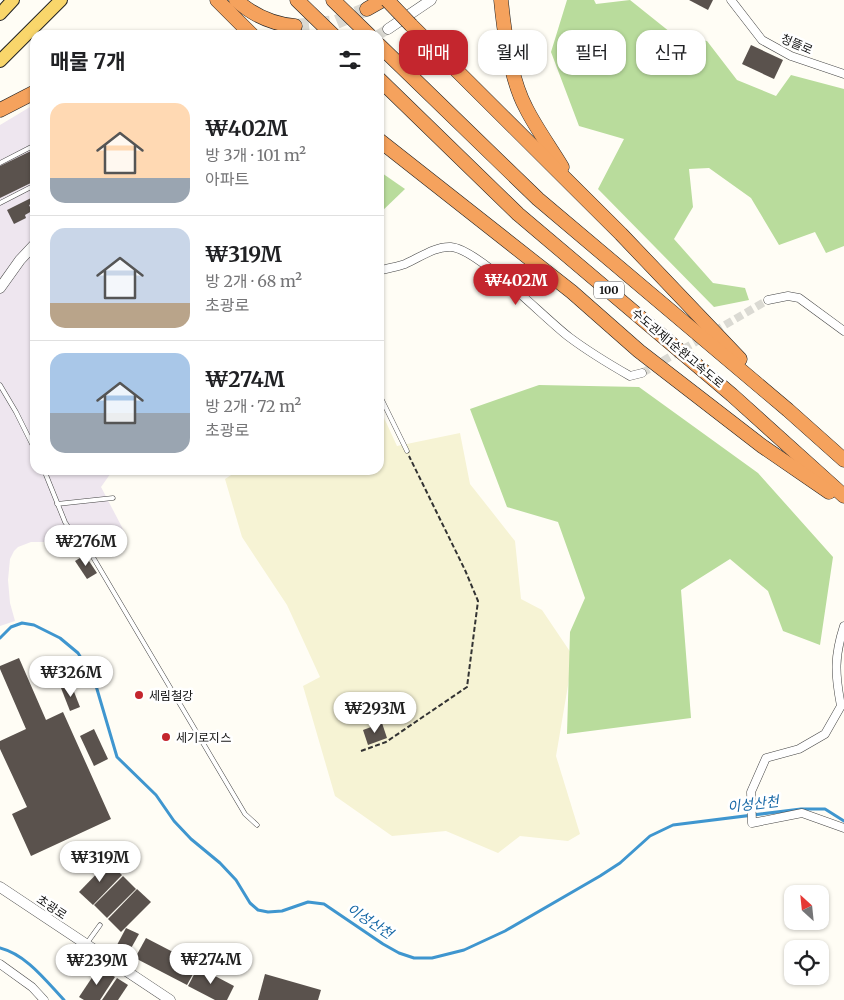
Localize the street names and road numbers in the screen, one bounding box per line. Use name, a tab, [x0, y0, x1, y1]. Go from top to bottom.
street label: 청뜰로	[779, 31, 815, 57]
road number: 100	[594, 282, 624, 298]
street label: 수도권제1순환고속도로	[629, 305, 727, 391]
street label: 초광로	[34, 892, 70, 922]

